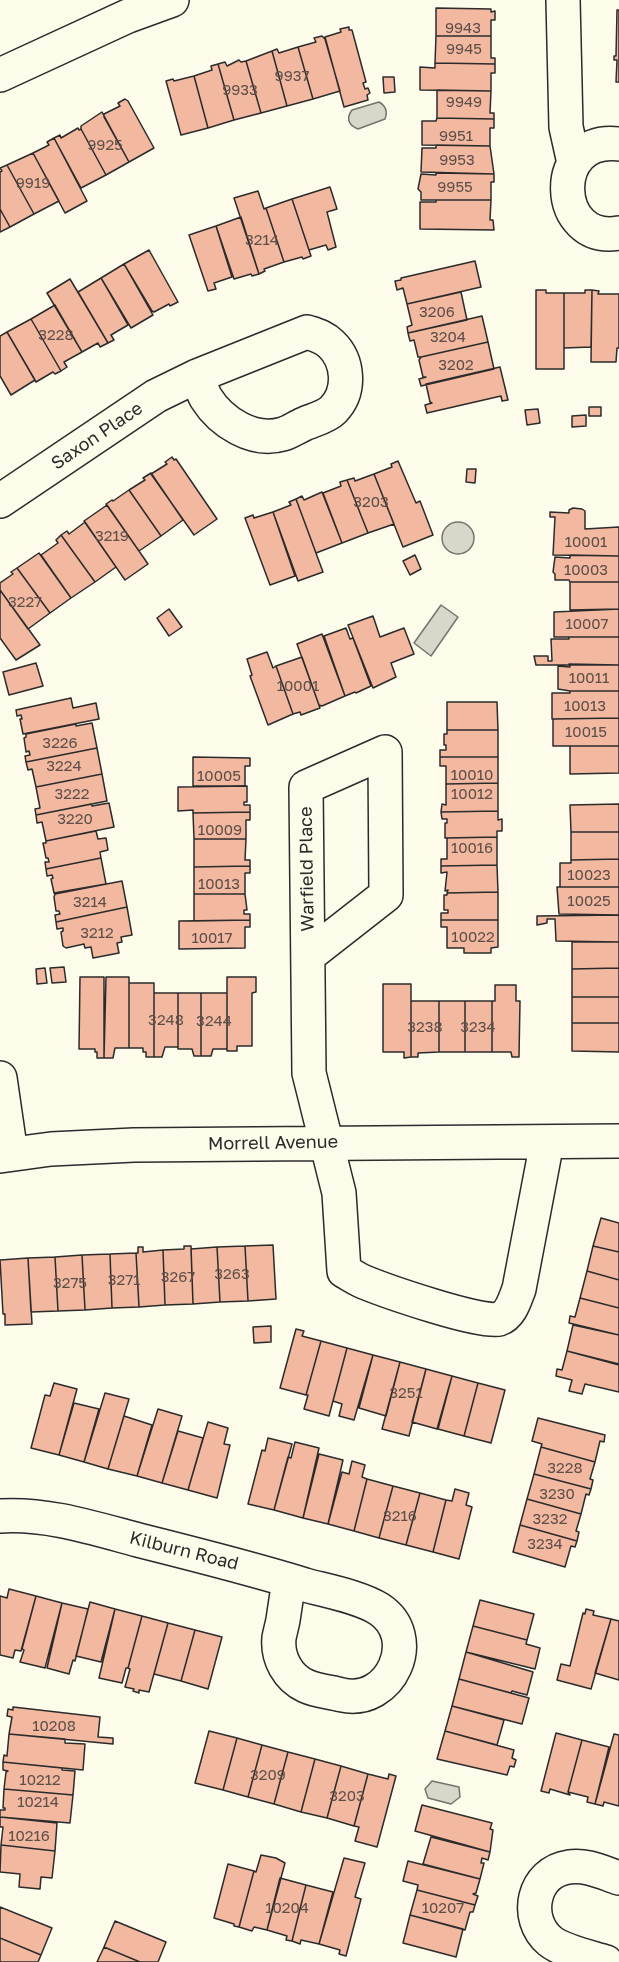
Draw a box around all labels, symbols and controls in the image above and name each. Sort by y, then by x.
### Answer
house number: 9943 [445,19,481,37]
house number: 9945 [446,40,482,58]
house number: 9937 [275,67,309,85]
house number: 9933 [222,81,258,99]
house number: 9949 [446,93,482,111]
house number: 9951 [439,127,473,145]
house number: 9925 [87,136,123,154]
house number: 9953 [439,151,475,169]
house number: 9919 [16,174,50,192]
house number: 9955 [437,178,473,196]
house number: 3214 [245,231,279,249]
house number: 3206 [419,303,455,321]
house number: 3228 [38,326,74,344]
house number: 3204 [430,328,466,346]
house number: 3202 [438,356,474,374]
street label: Saxon Place [47,398,147,474]
house number: 3203 [353,493,389,511]
house number: 3219 [95,527,129,545]
house number: 10001 [565,533,607,551]
house number: 10003 [564,561,608,579]
house number: 3227 [8,593,42,611]
house number: 10007 [565,615,609,633]
house number: 10011 [569,669,609,687]
house number: 10001 [277,677,319,695]
house number: 10013 [564,697,606,715]
house number: 10015 [565,723,607,741]
house number: 3226 [42,734,78,752]
house number: 3224 [46,757,82,775]
house number: 10010 [451,766,493,784]
house number: 10005 [197,767,241,785]
house number: 3222 [55,785,89,803]
house number: 10012 [451,785,493,803]
street label: Warfield Place [295,806,319,932]
house number: 3220 [57,810,93,828]
house number: 10009 [198,821,242,839]
house number: 10016 [451,839,493,857]
house number: 10023 [567,866,611,884]
house number: 10013 [198,875,240,893]
house number: 10025 [567,892,611,910]
house number: 3214 [73,893,107,911]
house number: 3212 [80,924,114,942]
house number: 10022 [451,928,495,946]
house number: 10017 [191,929,233,947]
house number: 3248 [148,1011,184,1029]
house number: 3244 [196,1012,232,1030]
house number: 3238 [407,1018,443,1036]
house number: 3234 [460,1018,496,1036]
street label: Morrell Avenue [208,1131,338,1155]
house number: 3263 [214,1265,250,1283]
house number: 3267 [161,1268,195,1286]
house number: 3271 [108,1271,140,1289]
house number: 3275 [53,1274,87,1292]
house number: 3251 [389,1384,423,1402]
house number: 3228 [547,1459,583,1477]
house number: 3230 [539,1485,575,1503]
house number: 3216 [383,1507,417,1525]
house number: 3232 [533,1510,567,1528]
street label: Kilburn Road [127,1527,241,1575]
house number: 3234 [527,1535,563,1553]
house number: 10208 [32,1717,76,1735]
house number: 3209 [250,1766,286,1784]
house number: 10212 [19,1771,61,1789]
house number: 3203 [329,1787,365,1805]
house number: 10214 [17,1793,59,1811]
house number: 10216 [8,1827,50,1845]
house number: 10204 [265,1899,309,1917]
house number: 10207 [422,1899,464,1917]

